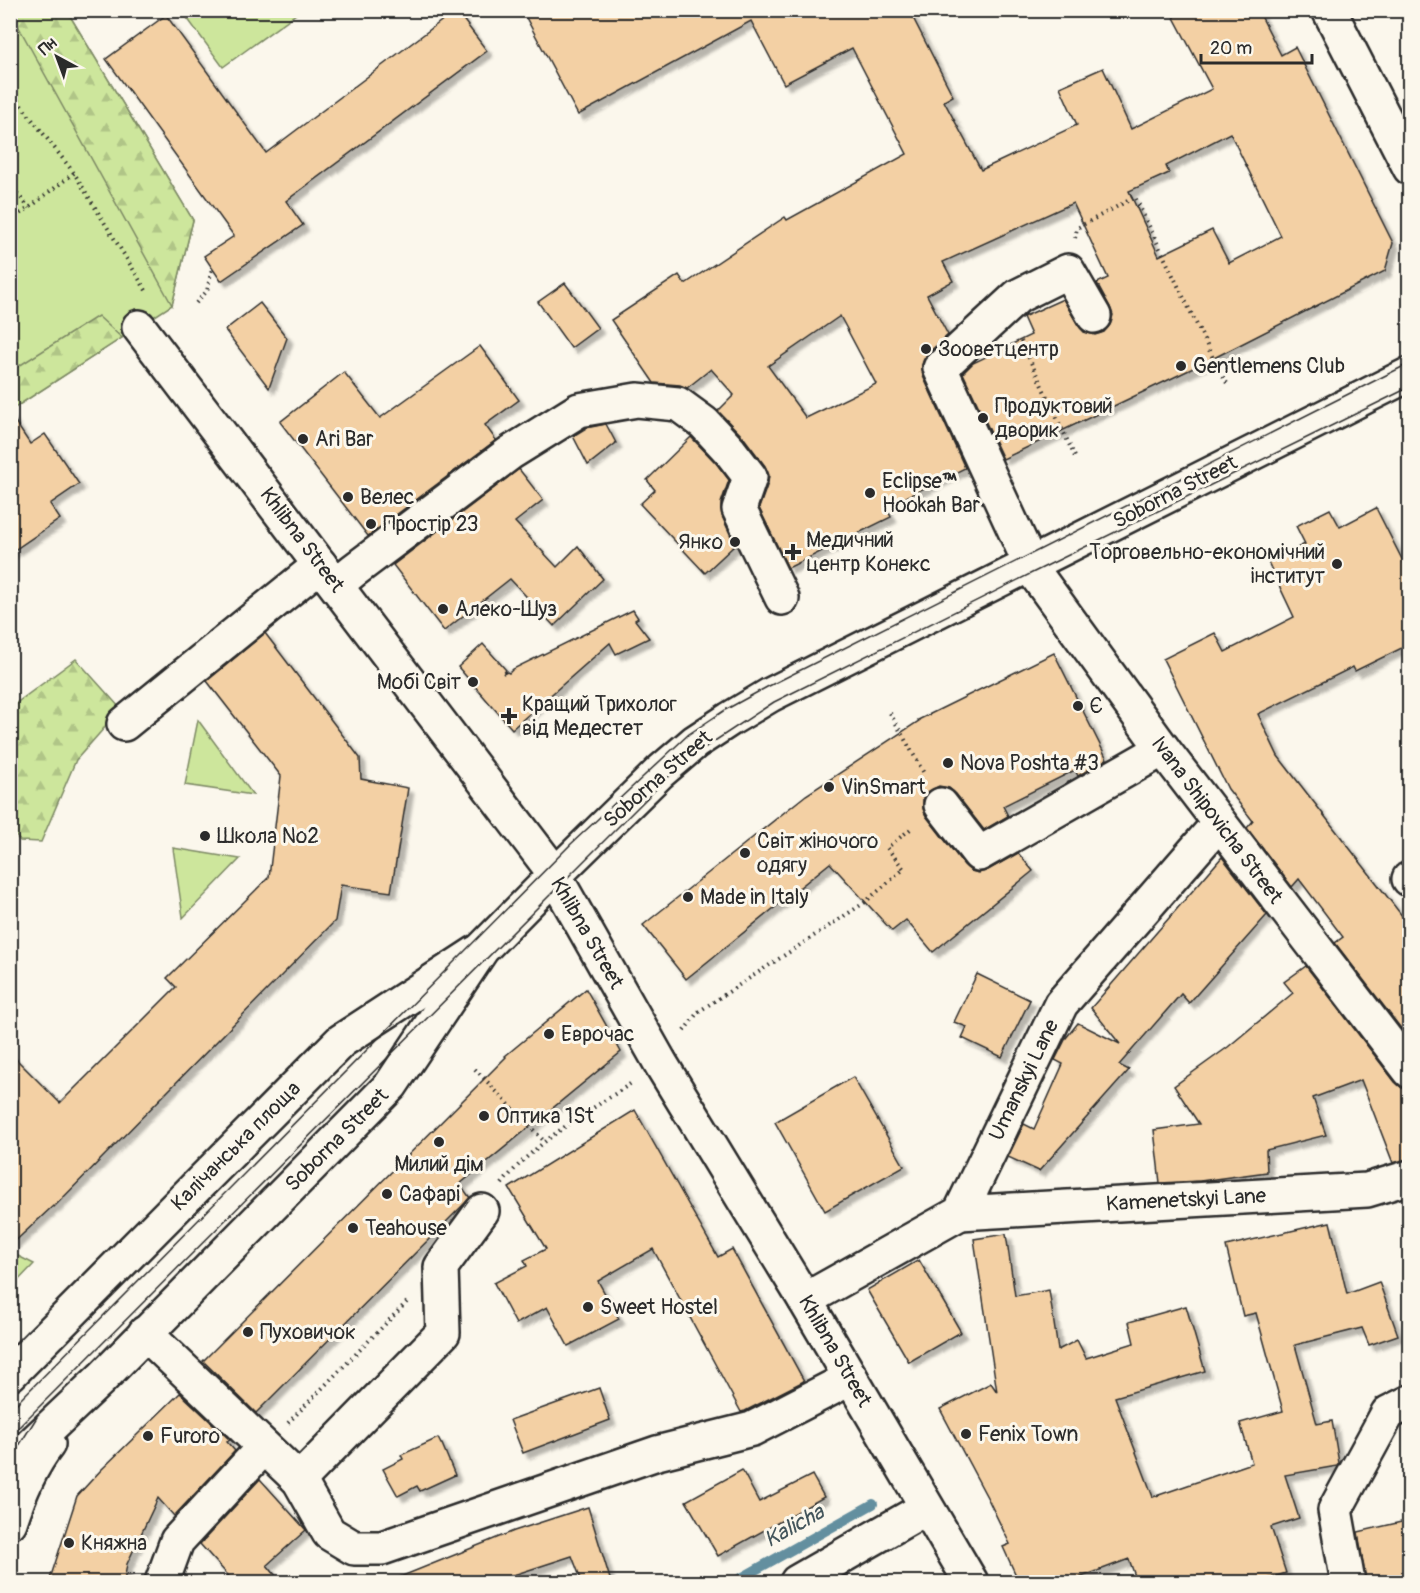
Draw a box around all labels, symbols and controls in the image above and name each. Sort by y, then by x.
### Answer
north arrow [27,27,87,87]
scale bar [1201,27,1312,65]
text: Пн [35,33,61,60]
text: 20 m [1210,37,1252,60]
place label: Зооветцентр [938,336,1059,363]
marker: Зооветцентр [919,342,933,356]
place label: Gentlemens Club [1193,353,1345,380]
marker: Gentlemens Club [1174,359,1188,373]
place label: Продуктовий дворик [995,393,1113,444]
marker: Продуктовий дворик [976,411,990,425]
place label: Ari Bar [315,426,374,453]
marker: Ari Bar [296,432,310,446]
street label: Soborna Street [1108,449,1242,535]
place label: Eclipse™ Hookah Bar [882,468,980,519]
street label: Khlibna Street [254,482,351,598]
place label: Велес [360,484,414,511]
marker: Eclipse™ Hookah Bar [863,486,877,500]
marker: Велес [341,490,355,504]
place label: Простір 23 [383,511,479,538]
marker: Простір 23 [364,517,378,531]
place label: Медичний центр Конекс [806,527,931,578]
place label: Янко [678,529,723,556]
marker: Янко [728,535,742,549]
place label: Торговельно-економічний інститут [1089,539,1325,590]
marker: Медичний центр Конекс [784,543,802,561]
marker: Торговельно-економічний інститут [1330,557,1344,571]
place label: Алеко-Шуз [455,596,557,623]
marker: Алеко-Шуз [436,602,450,616]
place label: Мобі Світ [377,669,461,696]
marker: Мобі Світ [466,675,480,689]
place label: Кращий Трихолог від Медестет [522,691,677,742]
place label: Є [1090,693,1103,720]
marker: Є [1071,699,1085,713]
marker: Кращий Трихолог від Медестет [500,707,518,725]
street label: Soborna Street [598,724,718,834]
street label: Ivana Shipovicha Street [1145,731,1289,910]
place label: Nova Poshta #3 [960,750,1099,777]
marker: Nova Poshta #3 [941,756,955,770]
place label: VinSmart [841,774,926,801]
marker: VinSmart [822,780,836,794]
place label: Школа №2 [217,823,319,850]
place label: Світ жіночого одягу [757,828,878,879]
marker: Школа №2 [198,829,212,843]
marker: Світ жіночого одягу [738,846,752,860]
street label: Khlibna Street [544,872,630,994]
place label: Made in Italy [700,884,808,911]
marker: Made in Italy [681,890,695,904]
street label: Umanskyi Lane [983,1014,1065,1145]
place label: Еврочас [561,1021,634,1048]
marker: Еврочас [542,1027,556,1041]
street label: Калічанська площа [165,1075,307,1217]
street label: Soborna Street [279,1082,395,1198]
place label: Оптика 1St [496,1103,595,1130]
marker: Оптика 1St [477,1109,491,1123]
marker: Милий дім [432,1135,446,1149]
place label: Милий дім [394,1151,484,1178]
place label: Сафарі [399,1181,460,1208]
street label: Kamenetskyi Lane [1105,1182,1267,1218]
marker: Сафарі [380,1187,394,1201]
place label: Teahouse [365,1215,448,1242]
marker: Teahouse [346,1221,360,1235]
street label: Khlibna Street [792,1290,878,1412]
place label: Sweet Hostel [600,1294,718,1321]
marker: Sweet Hostel [581,1300,595,1314]
place label: Пуховичок [260,1319,356,1346]
marker: Пуховичок [241,1325,255,1339]
place label: Fenix Town [978,1421,1078,1448]
place label: Furoro [160,1423,220,1450]
marker: Fenix Town [959,1427,973,1441]
marker: Furoro [141,1429,155,1443]
water label: Kalicha [759,1497,830,1554]
place label: Княжна [81,1530,147,1557]
marker: Княжна [62,1536,76,1550]

